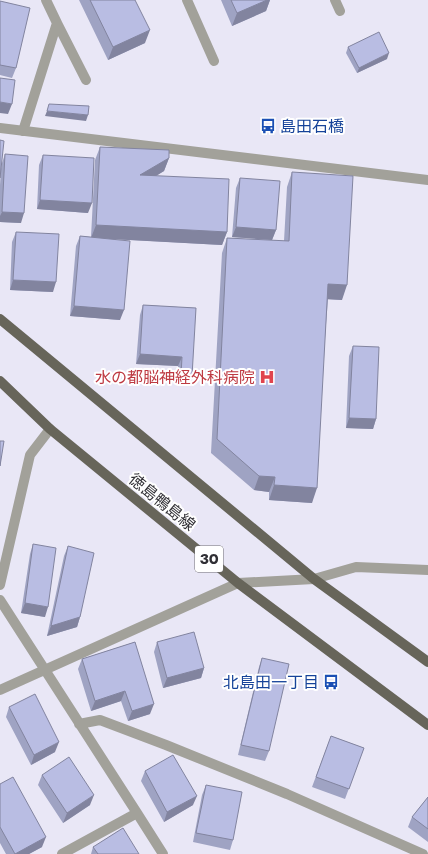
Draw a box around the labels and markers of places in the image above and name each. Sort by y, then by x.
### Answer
place label: 島田石橋 [280,115,344,138]
bus stop icon: 島田石橋 [259,117,277,135]
place label: 水の都脳神経外科病院 [95,366,255,389]
hospital icon: 水の都脳神経外科病院 [258,368,276,386]
place label: 北島田一丁目 [223,671,319,694]
bus stop icon: 北島田一丁目 [322,673,340,691]

